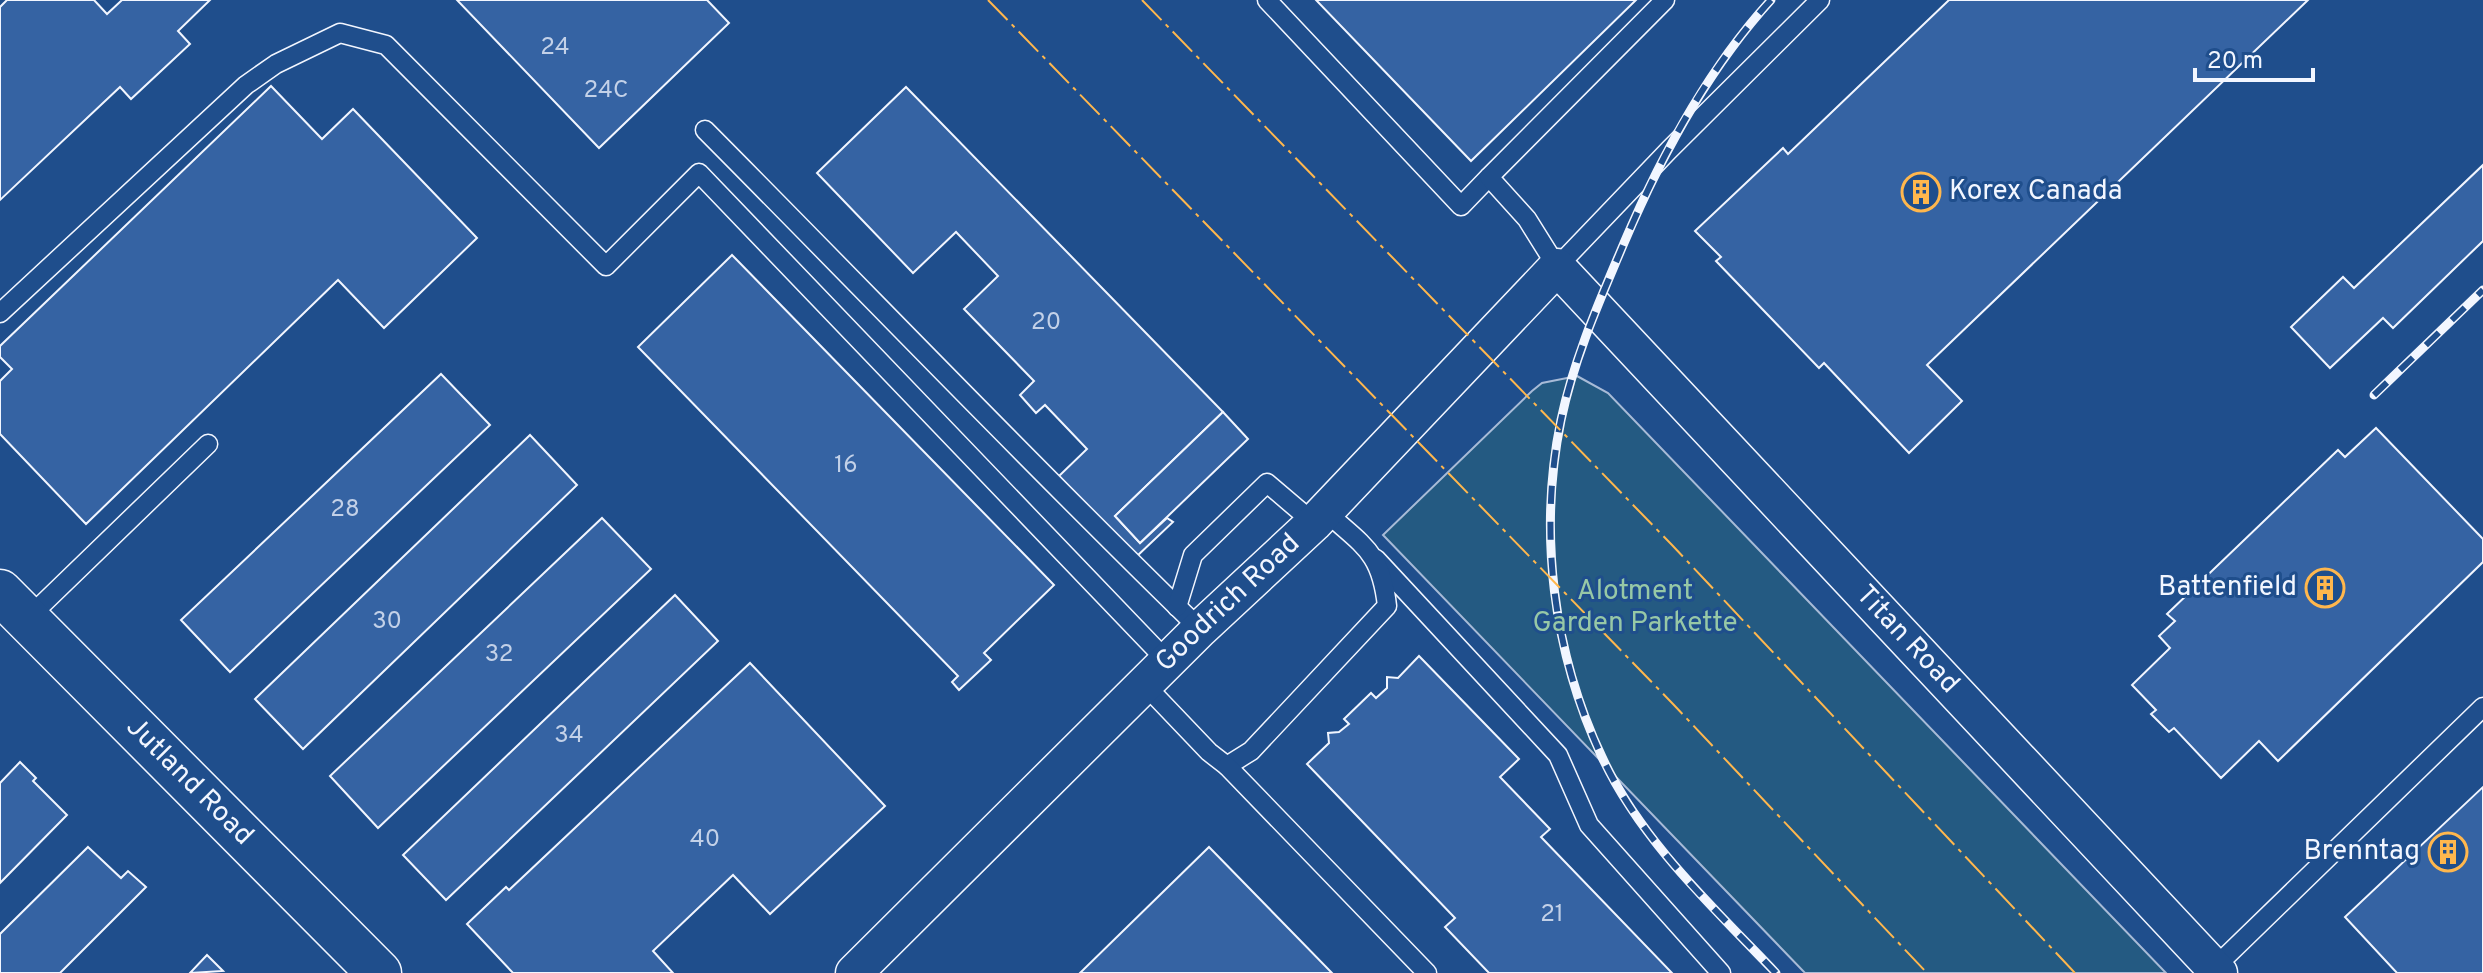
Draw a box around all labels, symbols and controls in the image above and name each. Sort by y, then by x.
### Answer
scale bar [2195,32,2313,82]
house number: 24 [540,33,570,63]
text: 20 m [2207,47,2263,77]
house number: 24C [584,76,628,106]
building icon: Korex Canada [1900,171,1942,213]
place label: Korex Canada [1949,174,2122,210]
house number: 20 [1031,308,1061,338]
house number: 16 [834,451,858,481]
house number: 28 [330,495,360,525]
street label: Goodrich Road [1148,526,1308,681]
building icon: Battenfield [2304,567,2346,609]
place label: Battenfield [2158,570,2297,606]
park label: Alotment Garden Parkette [1532,574,1738,642]
street label: Titan Road [1847,578,1967,702]
house number: 30 [372,607,402,637]
house number: 32 [485,640,513,670]
street label: Jutland Road [117,710,261,854]
house number: 34 [554,721,584,751]
house number: 40 [690,825,720,855]
building icon: Brenntag [2427,831,2469,873]
place label: Brenntag [2303,834,2420,870]
house number: 21 [1540,900,1564,930]

